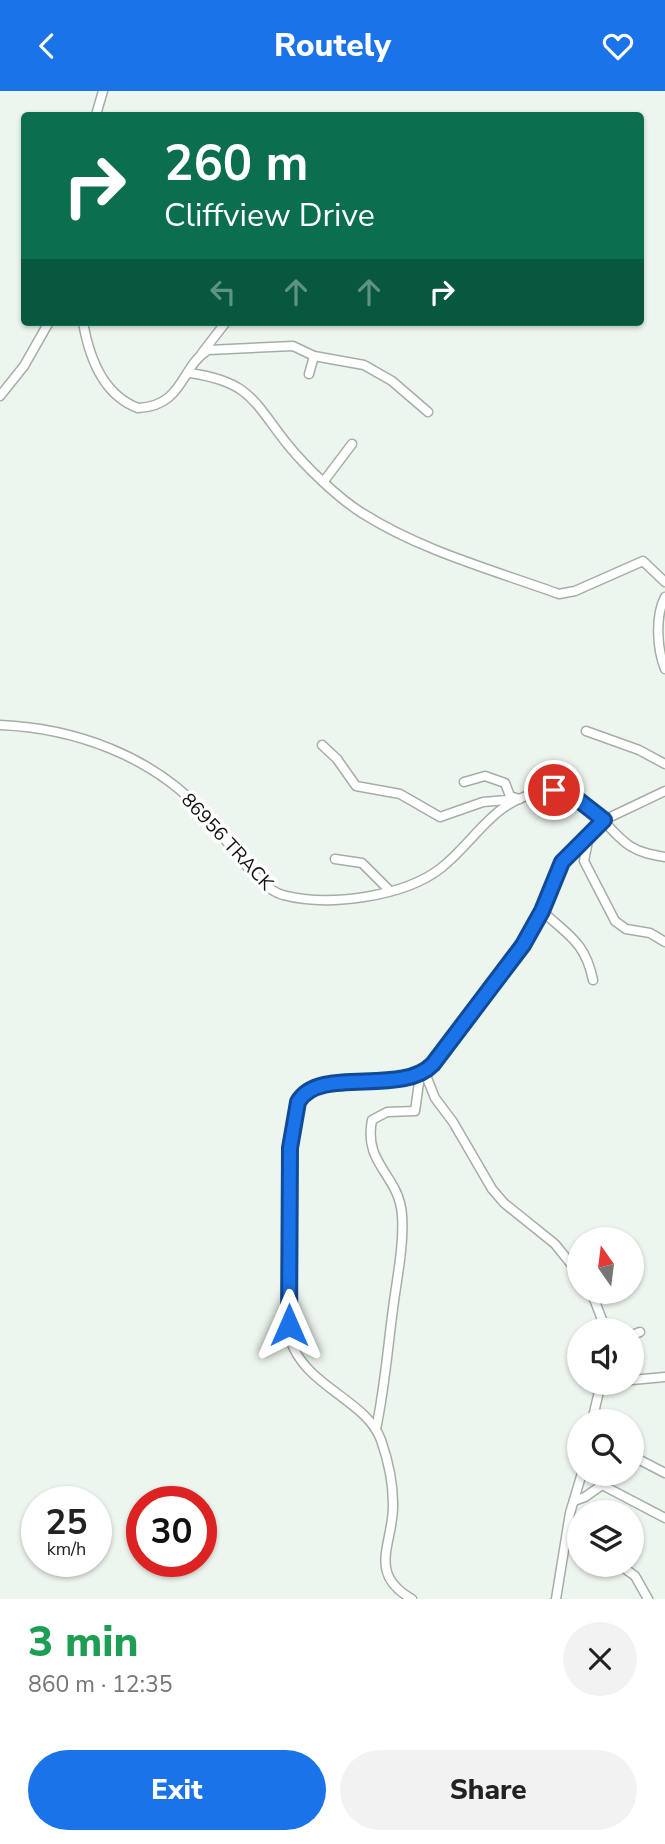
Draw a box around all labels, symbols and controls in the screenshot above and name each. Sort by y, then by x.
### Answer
text: Routely [274,24,391,67]
icon: back [28,27,66,65]
icon: heart [599,27,637,65]
text: 260 m [164,130,308,197]
icon: right [49,140,140,231]
text: Cliffview Drive [164,194,375,237]
icon: left [204,273,242,311]
icon: ahead [277,273,315,311]
icon: ahead [350,273,388,311]
icon: right [423,273,461,311]
pin [524,760,584,820]
icon: arrive [535,771,573,809]
street label: 86956 TRACK [175,787,280,897]
north arrow [567,1227,644,1304]
map controls [567,1227,644,1577]
position arrow [252,1288,326,1362]
button: sound [567,1318,644,1395]
button: search [567,1409,644,1486]
speed limit sign: 30 [126,1486,217,1577]
text: 25 [45,1499,88,1546]
button: layers [567,1500,644,1577]
text: km/h [47,1537,86,1561]
text: 3 min [28,1614,138,1671]
button: close [563,1622,637,1696]
text: 860 m · 12:35 [28,1669,173,1700]
button: Exit [28,1750,326,1830]
button: Share [340,1750,637,1830]

